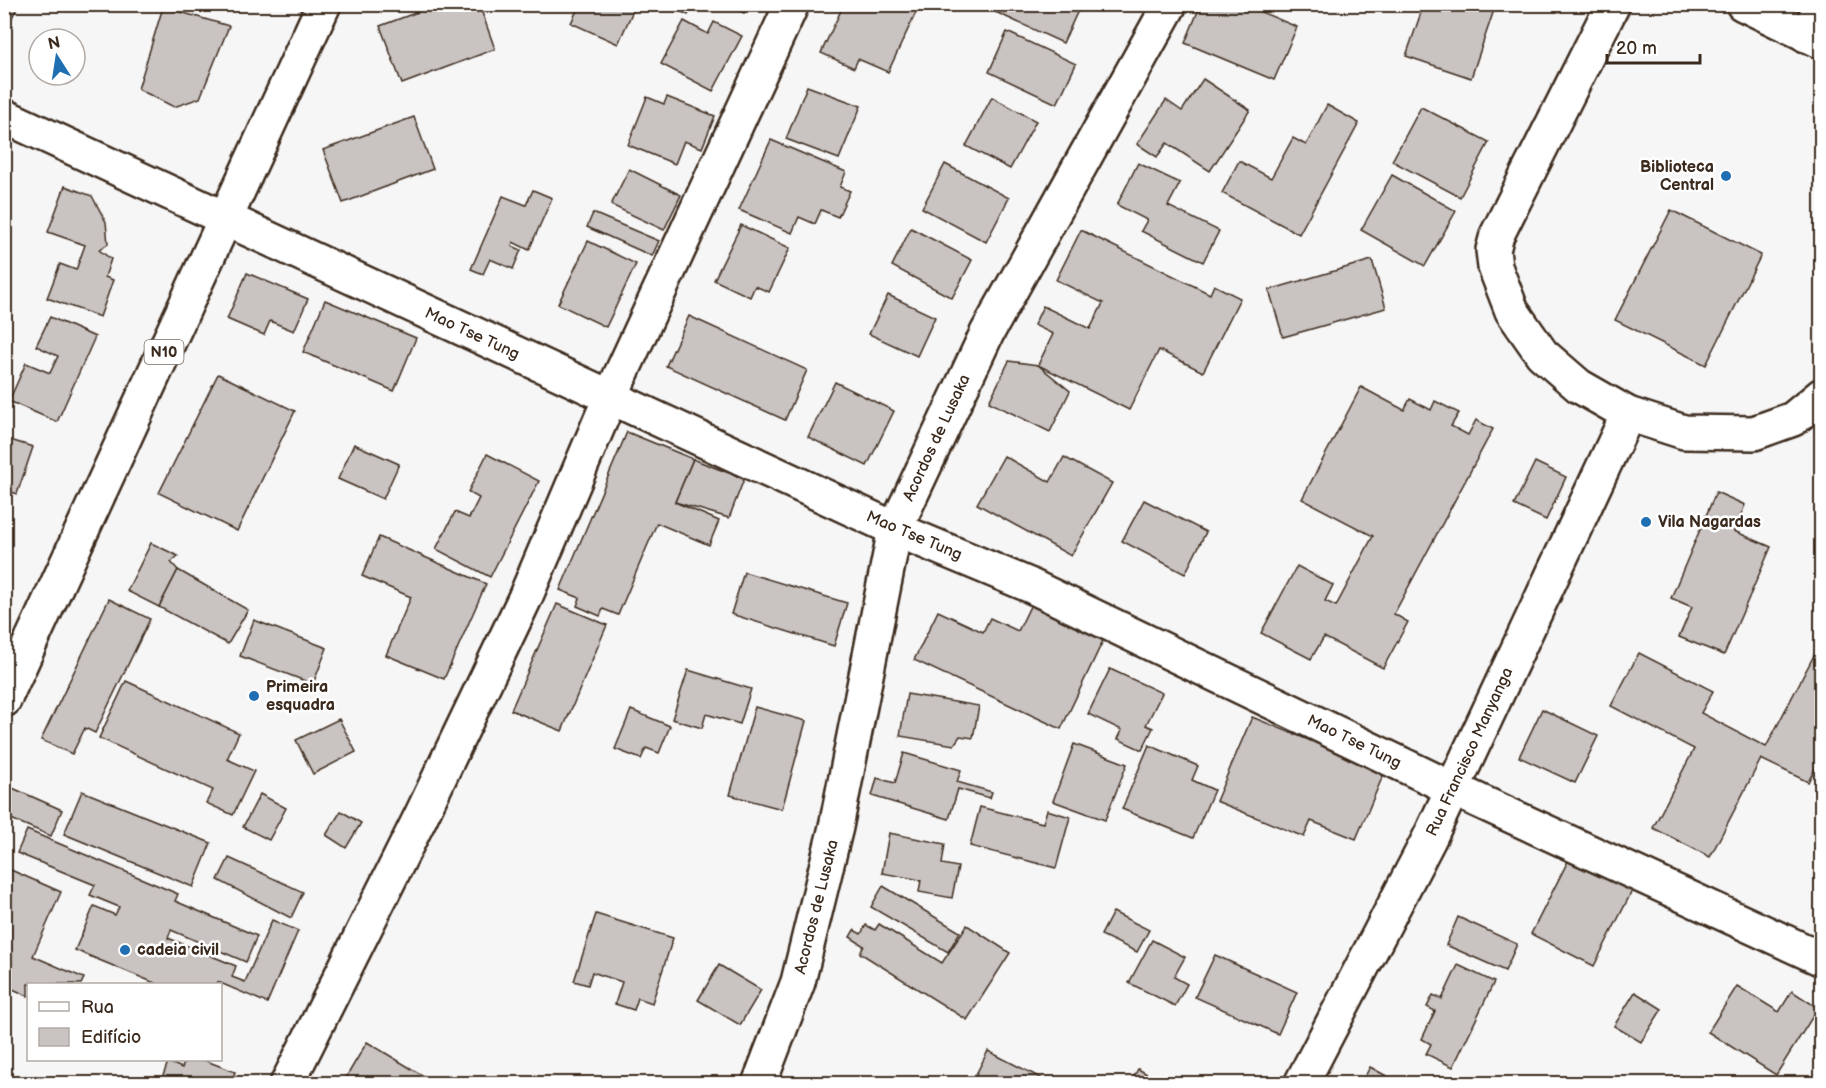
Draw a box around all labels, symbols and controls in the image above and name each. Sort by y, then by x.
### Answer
north arrow [27,27,87,87]
scale bar [1607,27,1700,65]
text: N [46,33,62,54]
text: 20 m [1616,38,1657,59]
place label: Biblioteca Central [1640,158,1714,195]
marker: Biblioteca Central [1719,169,1733,183]
street label: Mao Tse Tung [422,304,522,364]
road number: N10 [144,340,184,364]
street label: Acordos de Lusaka [899,372,975,504]
street label: Mao Tse Tung [863,507,965,565]
place label: Vila Nagardas [1658,513,1761,532]
marker: Vila Nagardas [1639,515,1653,529]
street label: Rua Francisco Manyanga [1423,665,1517,839]
place label: Primeira esquadra [266,678,335,715]
marker: Primeira esquadra [247,689,261,703]
street label: Mao Tse Tung [1304,711,1404,773]
street label: Acordos de Lusaka [791,838,843,976]
place label: cadeia civil [137,941,219,960]
marker: cadeia civil [118,943,132,957]
legend [27,983,222,1061]
text: Rua [81,997,114,1018]
text: Edifício [81,1027,141,1048]

